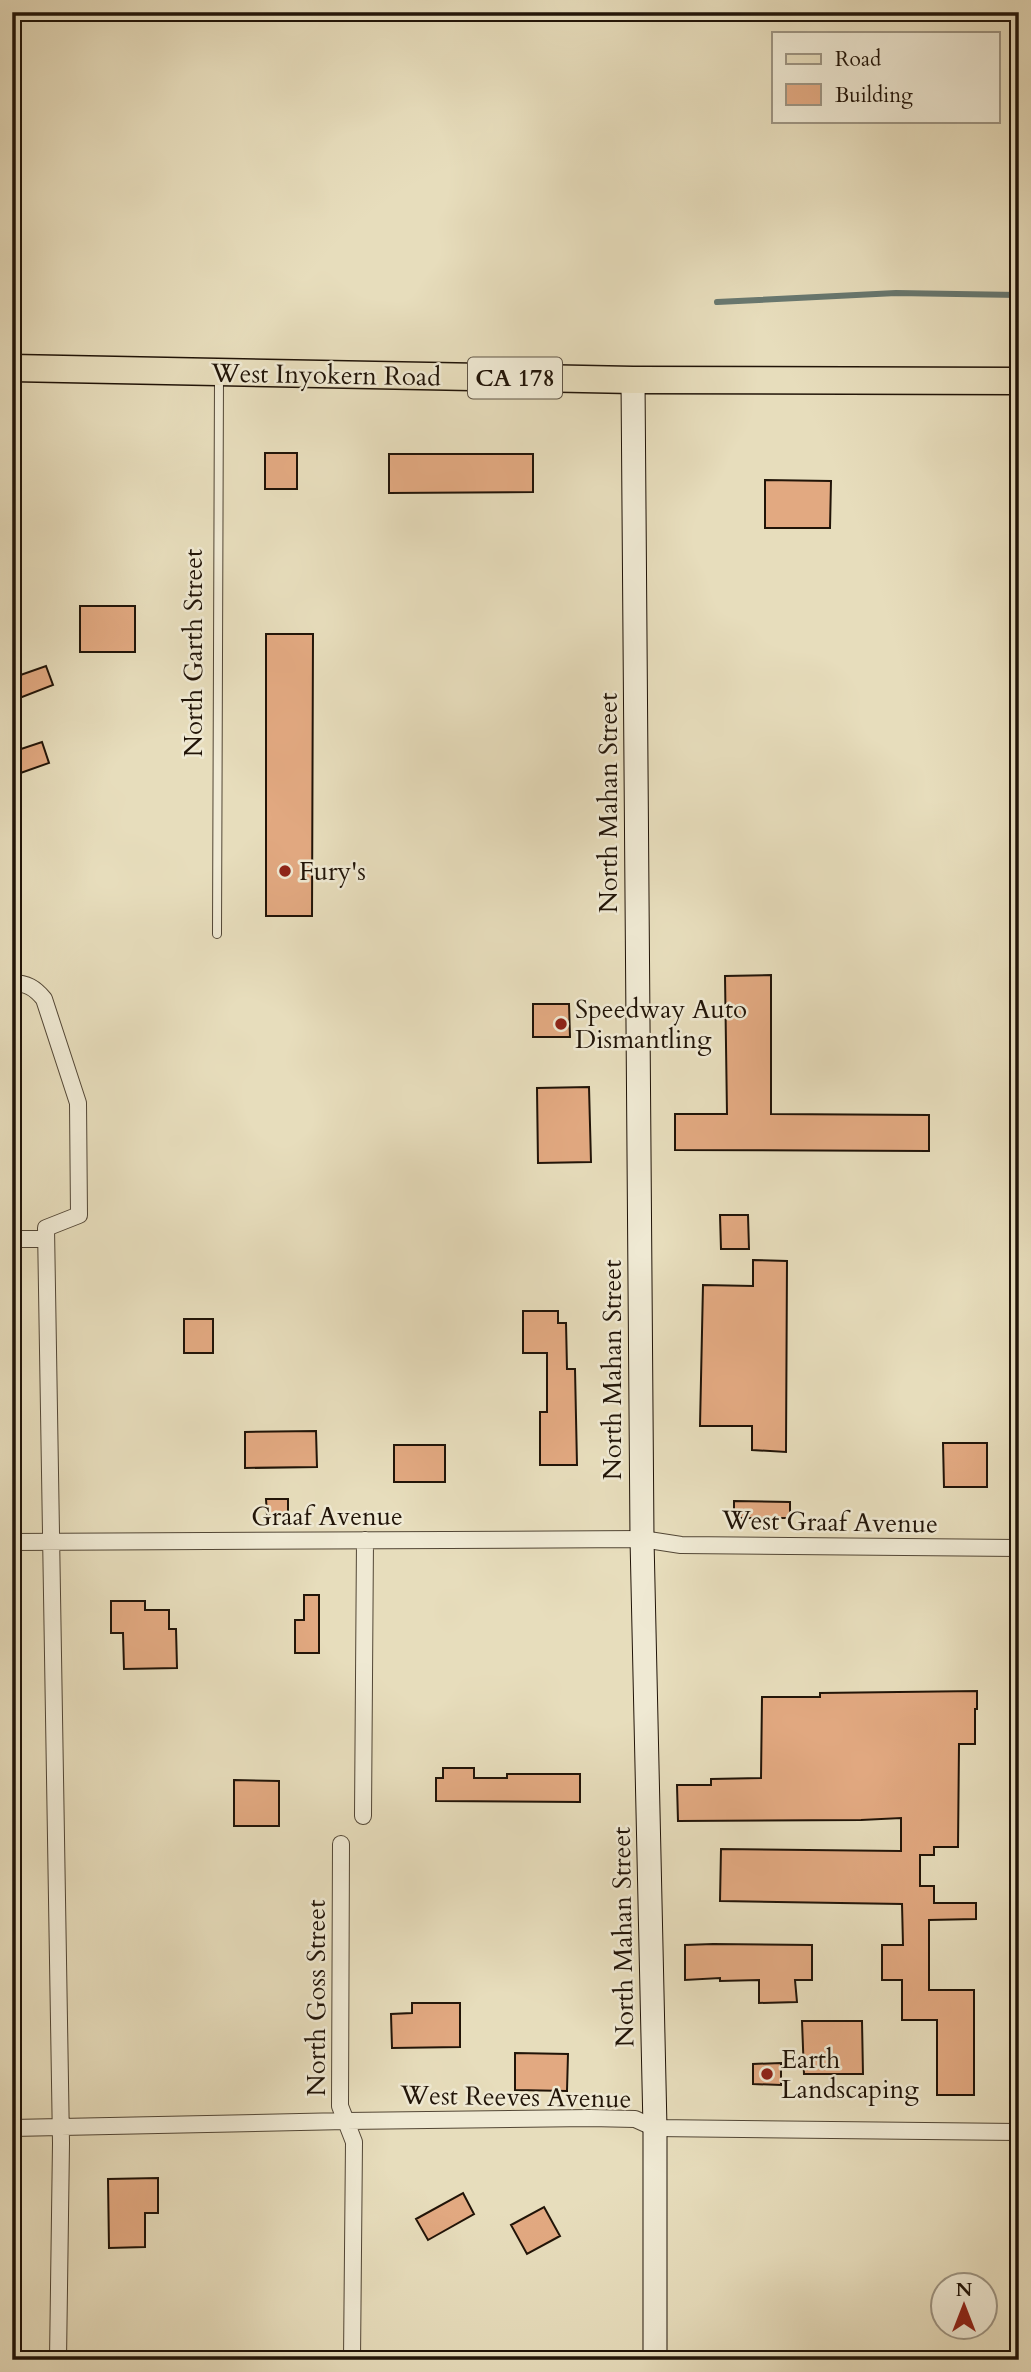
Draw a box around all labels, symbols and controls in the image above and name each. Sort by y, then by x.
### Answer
legend [772,32,1000,122]
text: Road [835,45,881,74]
text: Building [835,81,913,110]
street label: West Inyokern Road [210,355,441,395]
road number: CA 178 [468,358,562,398]
street label: North Garth Street [176,549,211,757]
street label: North Mahan Street [591,693,626,913]
place label: Fury's [299,854,366,889]
marker: Fury's [277,863,293,879]
place label: Speedway Auto Dismantling [575,992,747,1057]
marker: Speedway Auto Dismantling [553,1016,569,1032]
street label: North Mahan Street [595,1260,630,1480]
street label: Graaf Avenue [251,1499,403,1534]
street label: West Graaf Avenue [721,1503,938,1541]
street label: North Mahan Street [604,1826,642,2048]
street label: North Goss Street [299,1900,334,2096]
place label: Earth Landscaping [781,2042,919,2107]
marker: Earth Landscaping [759,2066,775,2082]
street label: West Reeves Avenue [399,2077,632,2117]
north arrow [930,2270,1000,2340]
text: N [956,2277,973,2303]

